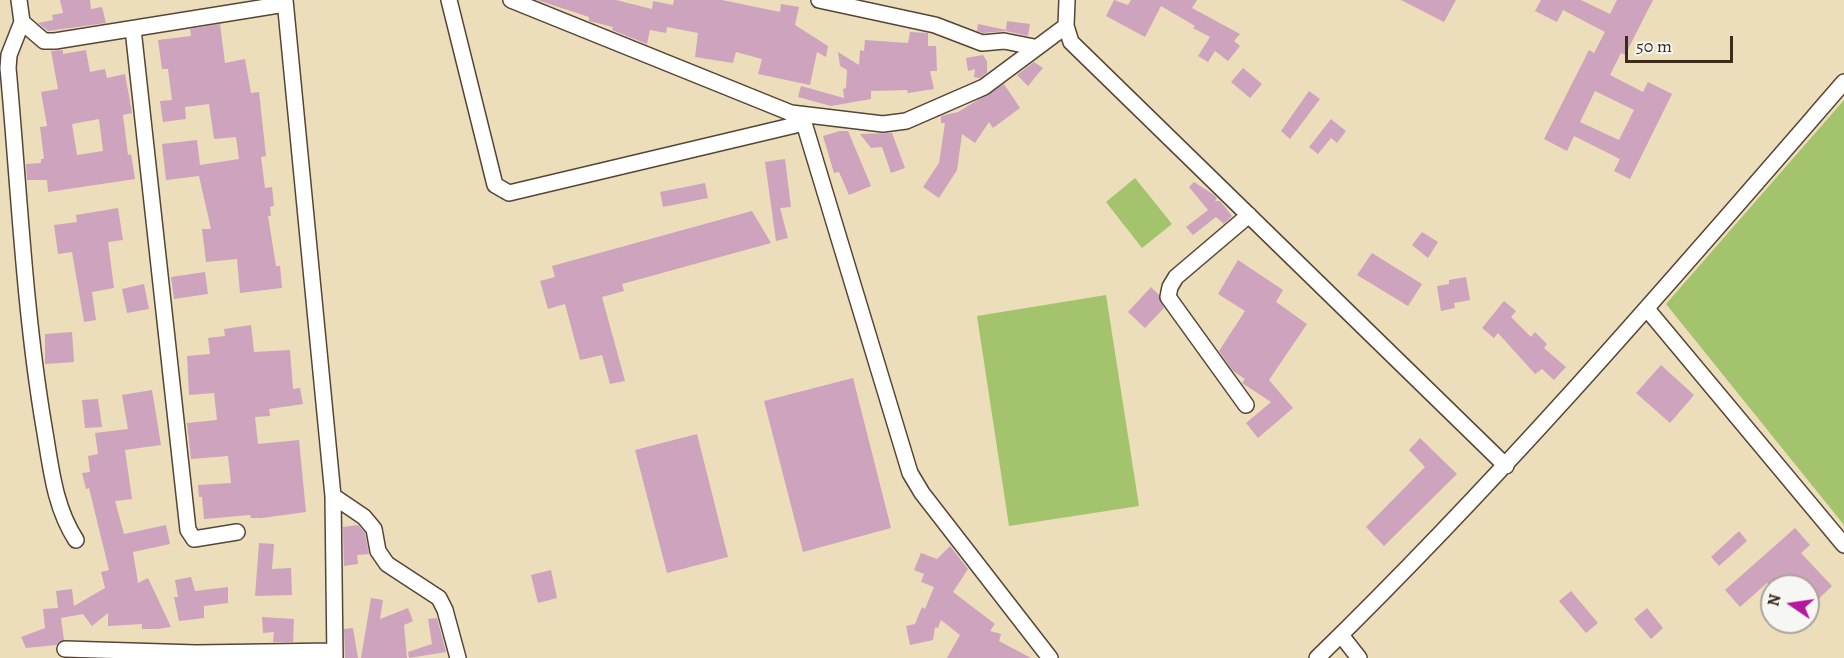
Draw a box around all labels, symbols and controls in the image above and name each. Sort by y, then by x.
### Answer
scale bar [1628,24,1736,62]
text: 50 m [1636,34,1672,58]
north arrow [1760,574,1820,634]
text: N [1762,592,1786,609]

